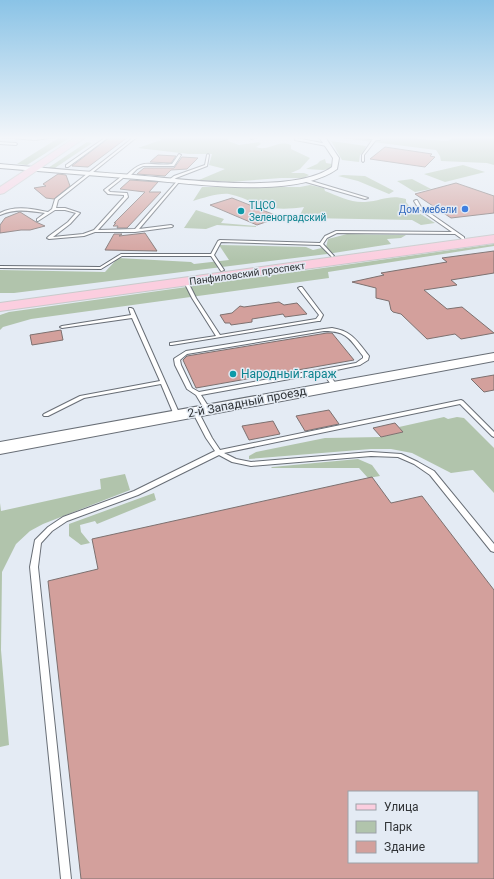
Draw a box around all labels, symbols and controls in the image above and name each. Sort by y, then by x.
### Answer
place label: ТЦСО Зеленоградский [249,200,326,223]
place label: Дом мебели [399,204,457,215]
marker: Дом мебели [460,204,470,214]
marker: ТЦСО Зеленоградский [236,206,246,216]
street label: Панфиловский проспект [188,260,306,287]
place label: Народный гараж [241,367,337,381]
marker: Народный гараж [228,369,238,379]
street label: 2-й Западный проезд [186,384,308,420]
legend [348,791,478,863]
text: Улица [384,800,419,814]
text: Парк [384,820,413,834]
text: Здание [384,840,425,854]

